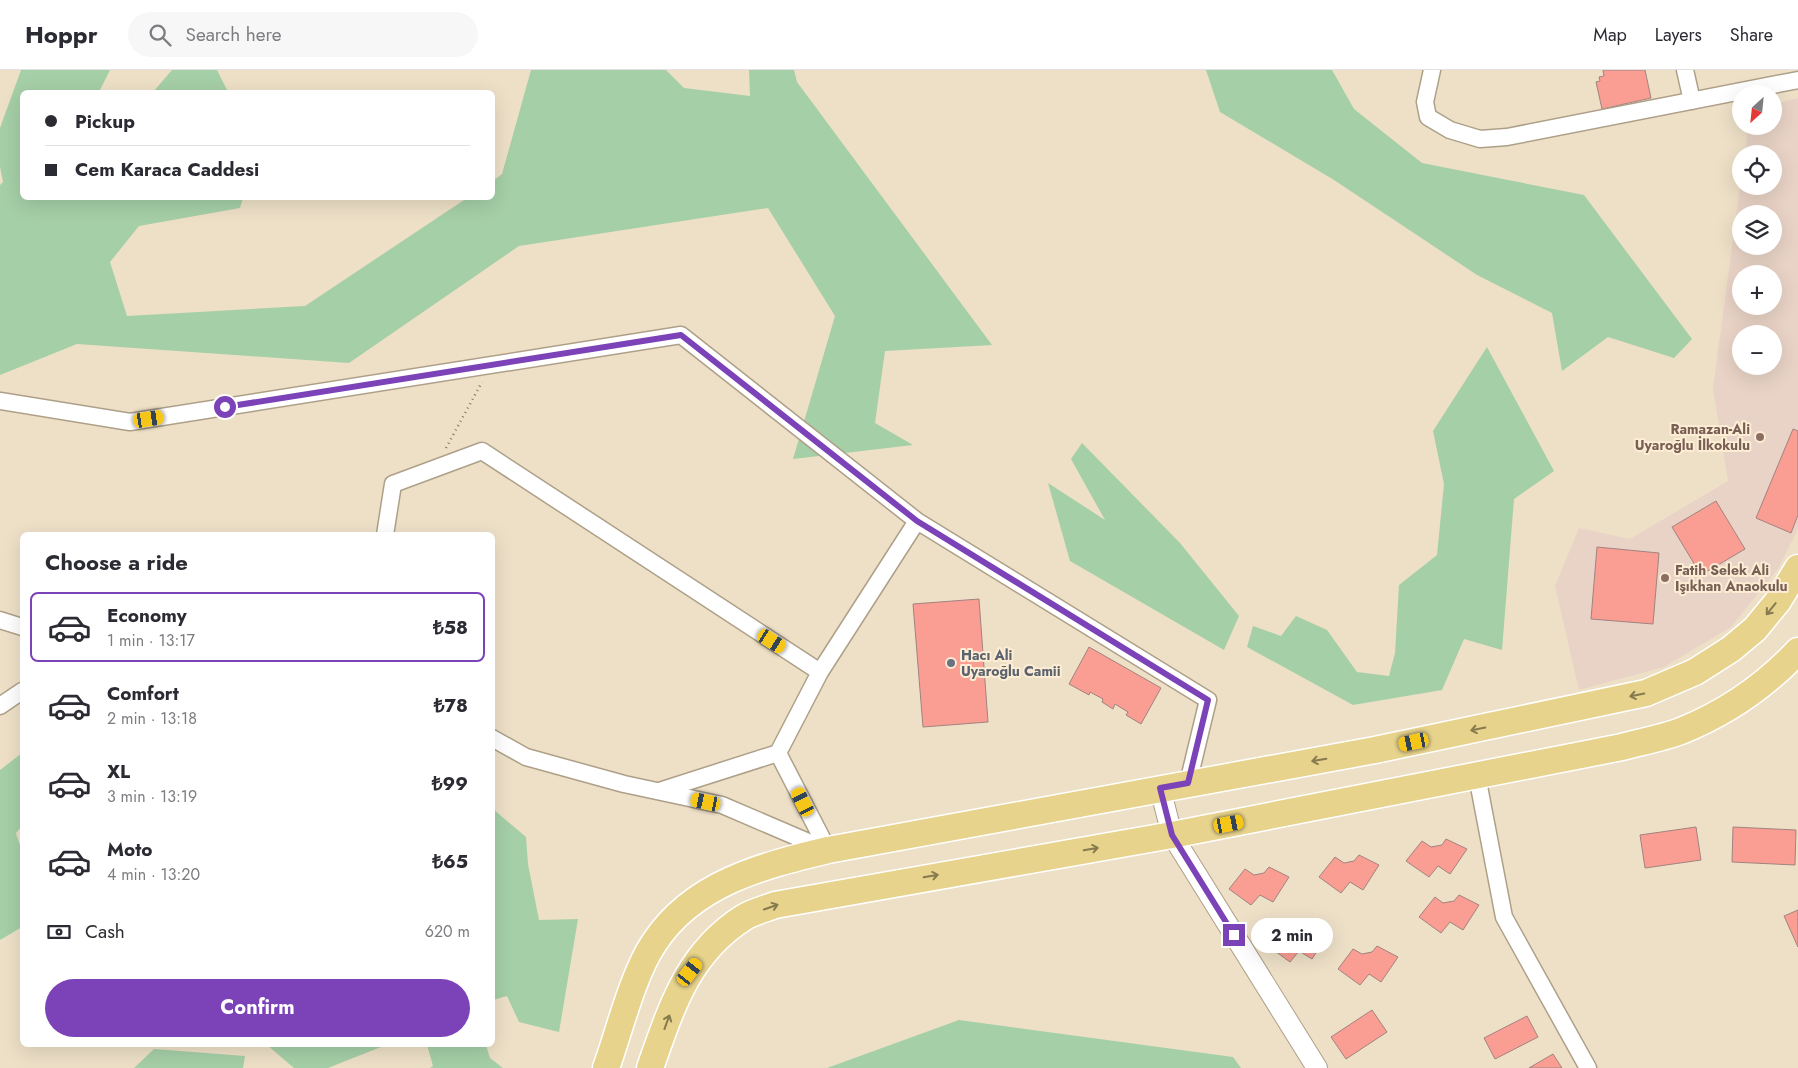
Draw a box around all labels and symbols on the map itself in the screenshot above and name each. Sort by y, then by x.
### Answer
north arrow [1732,85,1782,135]
route start [214,396,236,418]
car [133,409,164,429]
place label: Ramazan-Ali Uyaroğlu İlkokulu [1635,419,1750,455]
marker: Ramazan-Ali Uyaroğlu İlkokulu [1754,431,1766,443]
place label: Fatih Selek Ali Işıkhan Anaokulu [1675,560,1788,596]
marker: Fatih Selek Ali Işıkhan Anaokulu [1659,572,1671,584]
one-way arrow [1766,602,1777,615]
car [755,627,788,655]
place label: Hacı Ali Uyaroğlu Camii [961,645,1061,681]
marker: Hacı Ali Uyaroğlu Camii [945,657,957,669]
one-way arrow [1630,691,1646,700]
one-way arrow [1471,724,1487,734]
car [1397,732,1430,752]
one-way arrow [1311,756,1327,766]
car [789,785,816,819]
car [689,792,722,812]
car [1212,814,1245,834]
one-way arrow [1083,844,1099,854]
one-way arrow [923,871,939,881]
one-way arrow [763,902,779,911]
callout: 2 min [1252,918,1334,952]
route end [1223,924,1245,946]
car [674,956,705,988]
one-way arrow [663,1015,672,1030]

